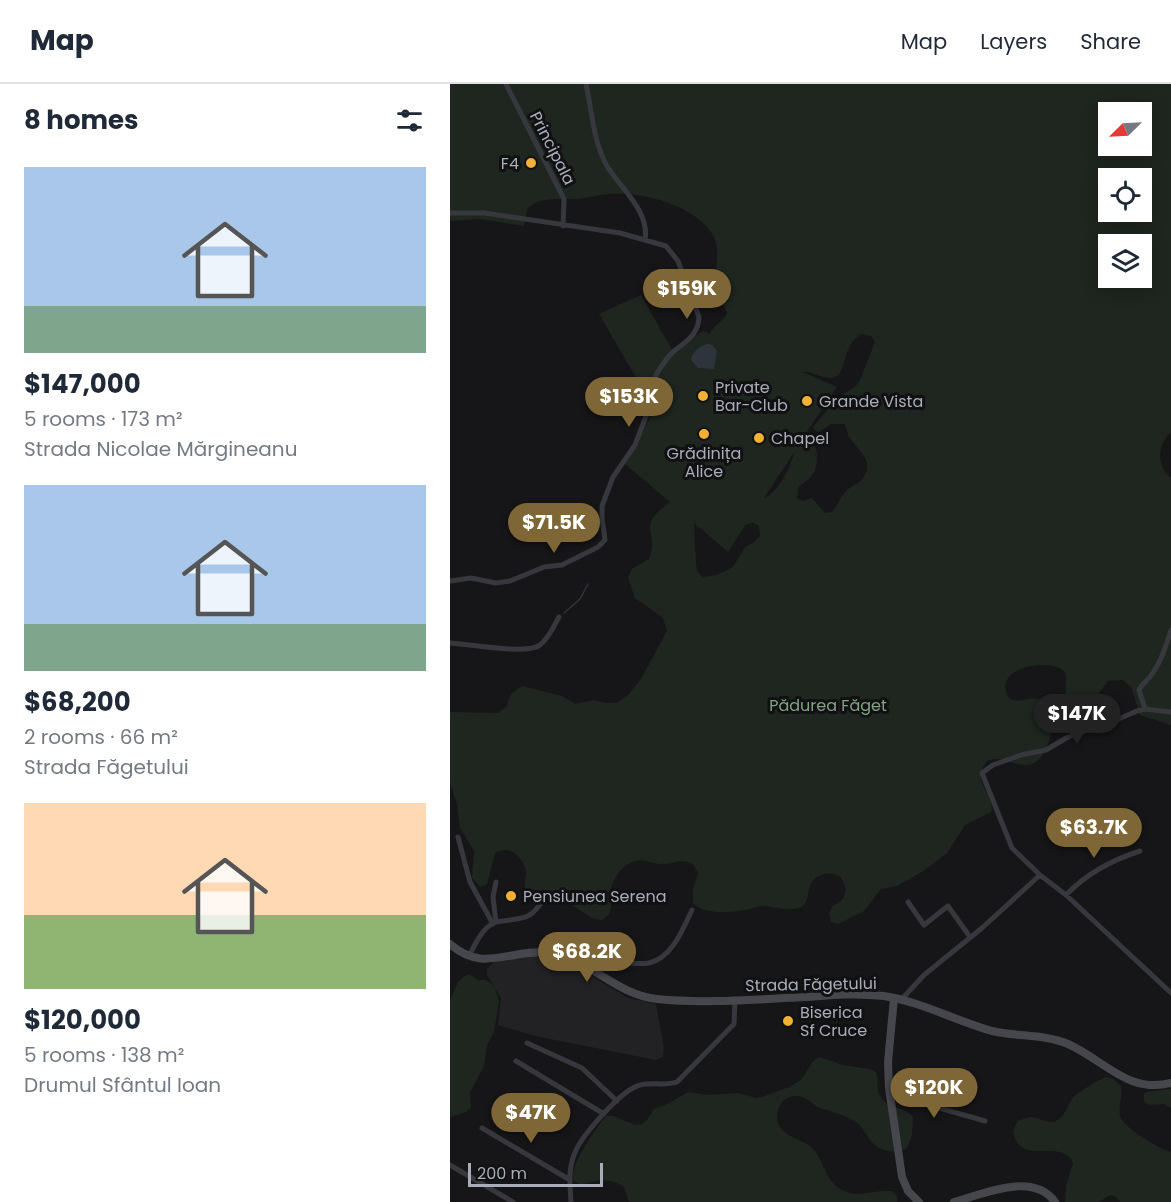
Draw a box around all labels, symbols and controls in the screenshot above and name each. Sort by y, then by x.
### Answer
text: Map [30,21,94,60]
text: Map [901,27,947,56]
text: Layers [980,27,1047,56]
text: Share [1080,27,1141,56]
text: 8 homes [24,102,139,138]
north arrow [1098,102,1152,156]
map controls [1098,102,1152,288]
icon: filters [393,104,426,137]
street label: Principala [524,108,581,189]
place label: F4 [501,152,519,175]
marker: F4 [524,156,538,170]
button: locate [1098,168,1152,222]
icon: home [171,206,279,314]
button: layers [1098,234,1152,288]
pin: $159K [645,269,729,320]
text: $159K [657,274,717,302]
text: $147,000 [24,366,141,402]
place label: Private Bar-Club [715,376,788,417]
pin: $153K [587,377,671,428]
text: $153K [599,382,659,410]
marker: Private Bar-Club [696,389,710,403]
place label: Grande Vista [819,390,923,413]
marker: Grande Vista [800,394,814,408]
text: 5 rooms · 173 m² [24,405,183,433]
marker: Grădinița Alice [697,427,711,441]
place label: Chapel [771,427,829,450]
marker: Chapel [752,431,766,445]
text: Strada Nicolae Mărgineanu [24,435,297,463]
place label: Grădinița Alice [667,442,741,483]
pin: $71.5K [505,503,603,554]
text: $71.5K [522,508,586,536]
icon: home [171,524,279,632]
text: $68,200 [24,684,131,720]
park label: Pădurea Făget [769,694,887,717]
pin: $147K [1035,694,1119,745]
text: $147K [1048,699,1106,727]
text: 2 rooms · 66 m² [24,723,178,751]
text: Strada Făgetului [24,753,189,781]
pin: $63.7K [1045,808,1143,859]
text: $63.7K [1060,813,1128,841]
icon: home [171,842,279,950]
place label: Pensiunea Serena [523,885,666,908]
marker: Pensiunea Serena [504,889,518,903]
pin: $68.2K [538,932,636,983]
text: $68.2K [552,937,622,965]
street label: Strada Făgetului [745,972,877,997]
place label: Biserica Sf Cruce [800,1001,867,1042]
text: $120,000 [24,1002,141,1038]
marker: Biserica Sf Cruce [781,1014,795,1028]
text: 5 rooms · 138 m² [24,1041,184,1069]
pin: $120K [892,1068,976,1119]
text: Drumul Sfântul Ioan [24,1071,221,1099]
text: $120K [904,1073,964,1101]
pin: $47K [495,1093,567,1144]
text: $47K [505,1098,557,1126]
scale bar [468,1160,603,1188]
text: 200 m [477,1162,527,1185]

